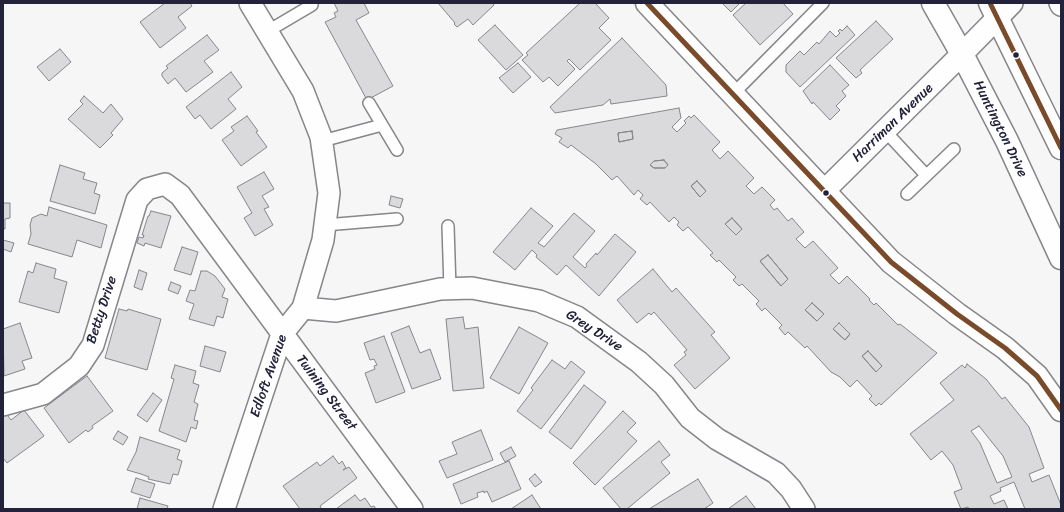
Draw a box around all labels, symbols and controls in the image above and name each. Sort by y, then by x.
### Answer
unlabelled marker [1011,50,1021,60]
street label: Huntington Drive [969,78,1031,180]
street label: Harriman Avenue [849,80,937,166]
unlabelled marker [821,188,831,198]
street label: Betty Drive [83,274,121,346]
street label: Grey Drive [562,306,626,356]
street label: Edloft Avenue [247,332,291,420]
street label: Twining Street [292,352,360,434]

